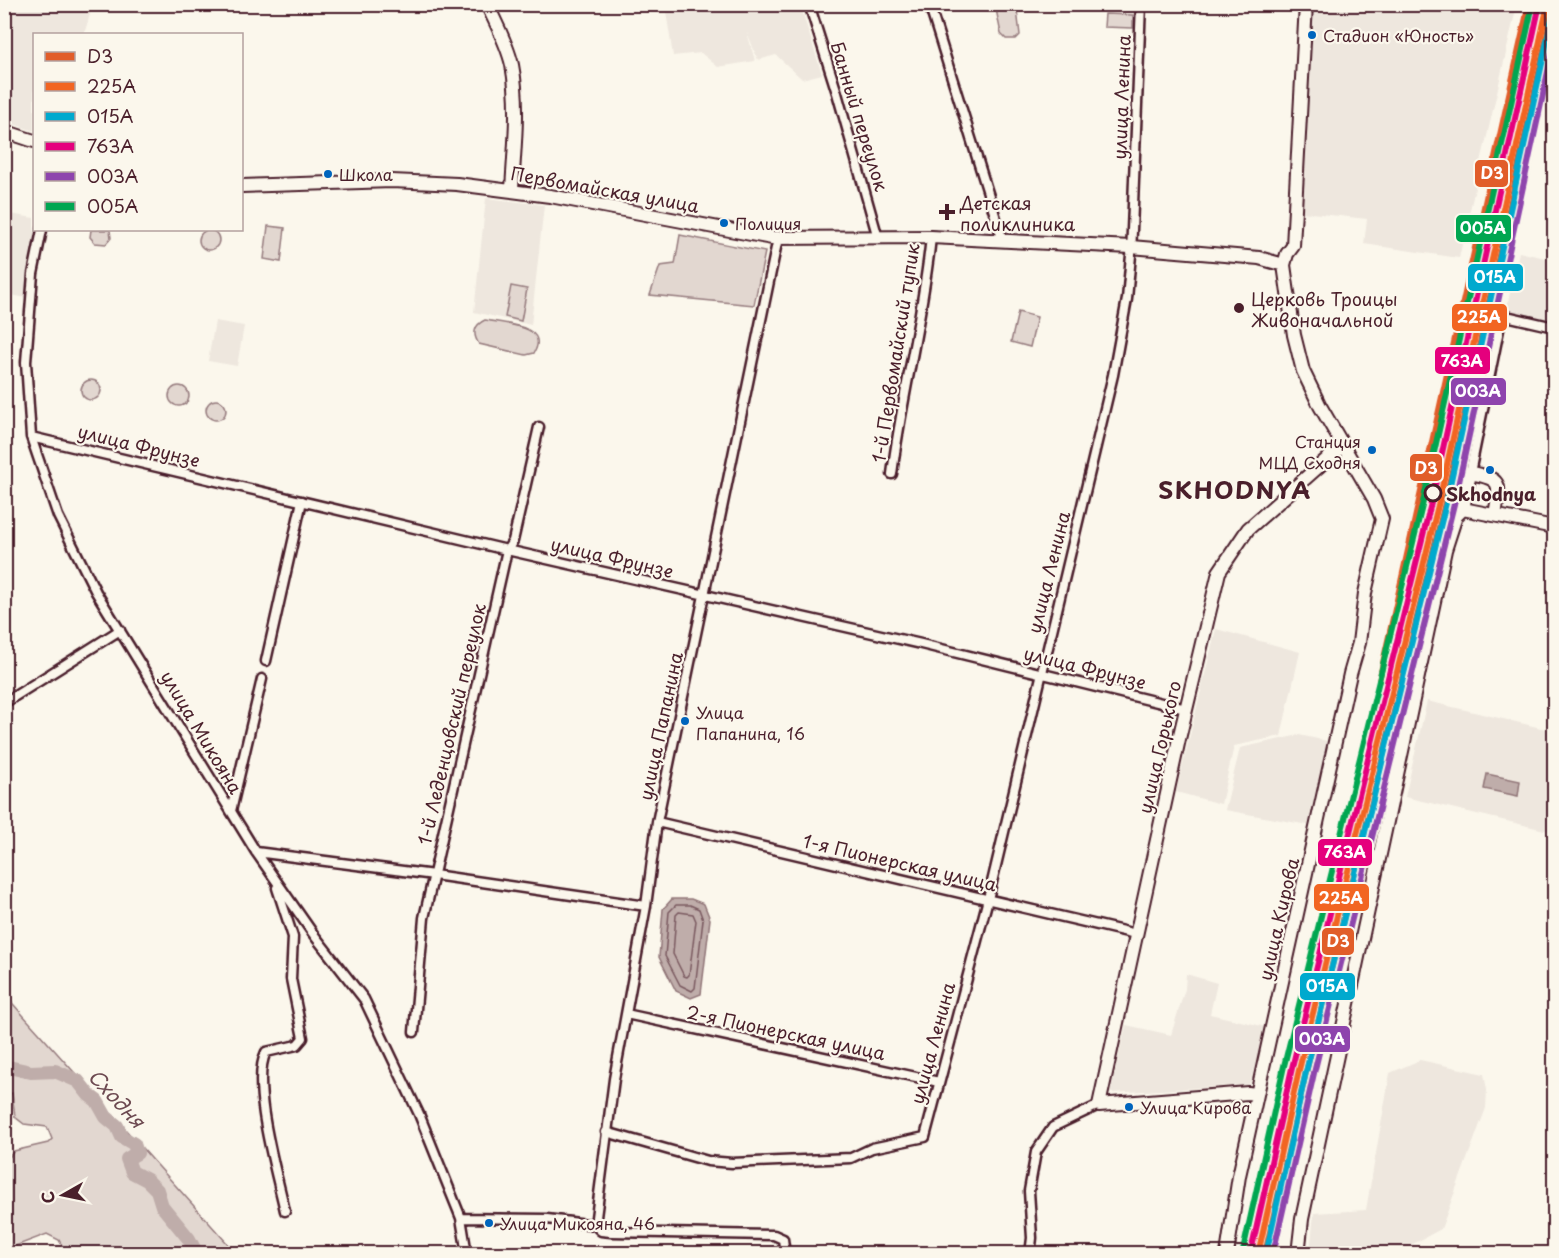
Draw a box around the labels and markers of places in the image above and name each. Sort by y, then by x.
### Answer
place label: Стадион «Юность» [1323,23,1474,47]
marker: Стадион «Юность» [1306,29,1318,41]
place label: Школа [339,162,393,186]
marker: Школа [322,168,334,180]
place label: Детская поликлиника [959,189,1076,237]
marker: Детская поликлиника [938,203,956,221]
place label: Полиция [735,211,801,235]
marker: Полиция [718,217,730,229]
place label: Церковь Троицы Живоначальной [1251,285,1398,333]
marker: Церковь Троицы Живоначальной [1232,301,1246,315]
place label: Станция МЦД Сходня [1259,429,1361,474]
marker: Станция МЦД Сходня [1366,444,1378,456]
unlabelled marker [1484,464,1496,476]
place label: Skhodnya [1446,480,1536,507]
marker: Skhodnya [1424,484,1442,502]
place label: Улица Папанина, 16 [696,700,805,745]
marker: Улица Папанина, 16 [679,715,691,727]
place label: Улица Кирова [1140,1095,1251,1119]
marker: Улица Кирова [1123,1101,1135,1113]
place label: Улица Микояна, 46 [500,1211,655,1235]
marker: Улица Микояна, 46 [483,1217,495,1229]

